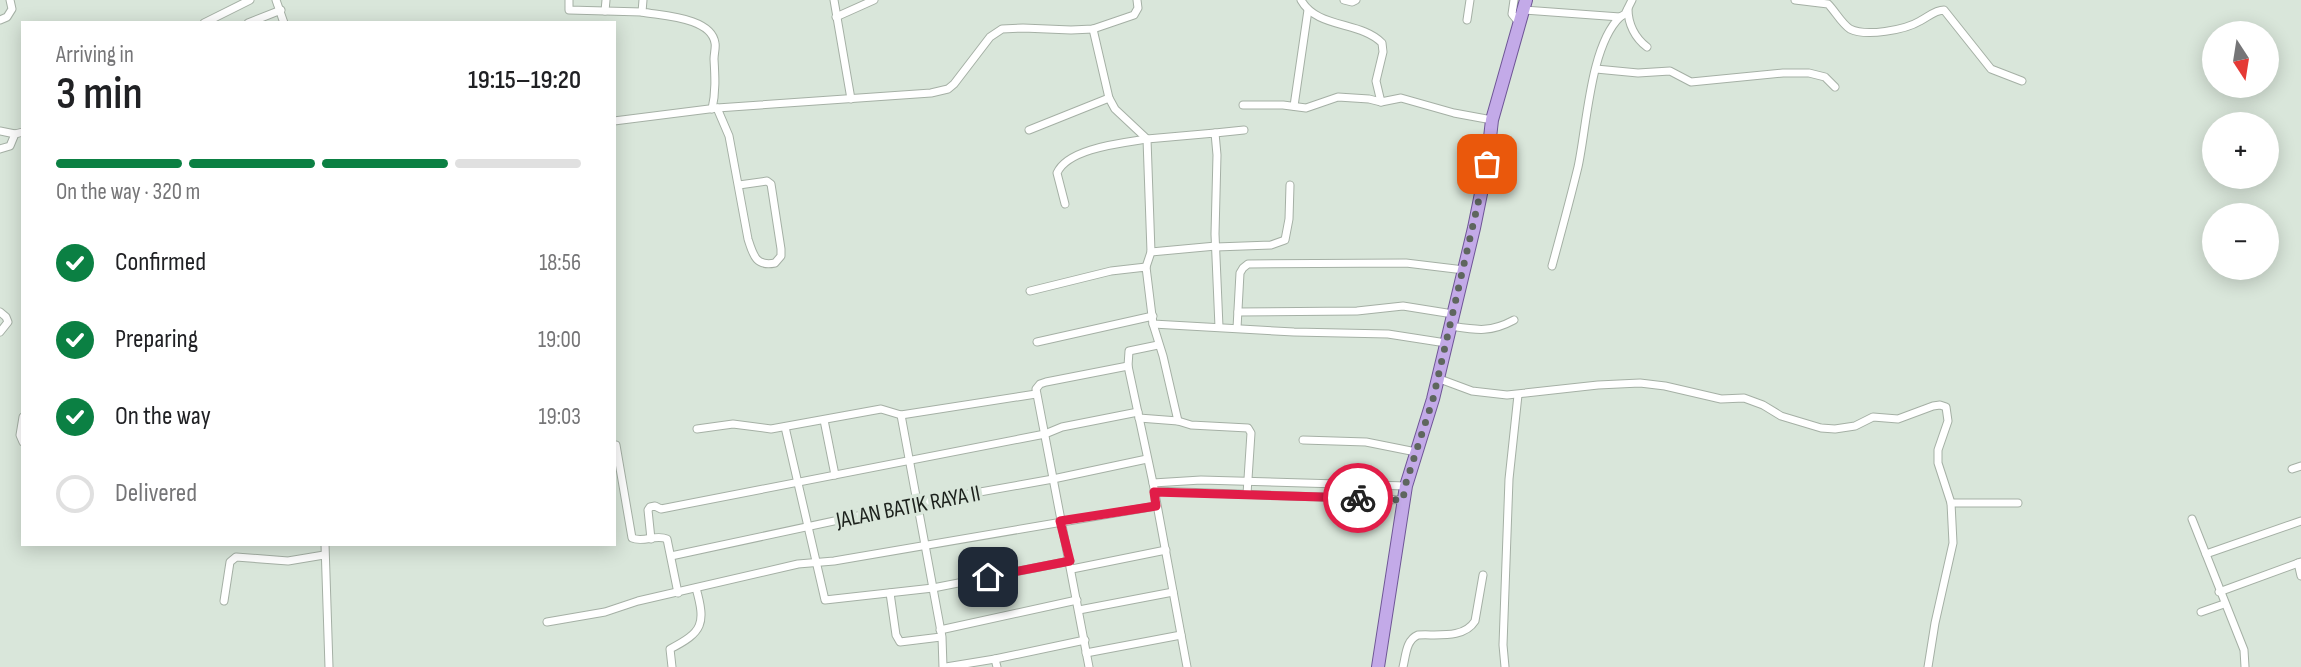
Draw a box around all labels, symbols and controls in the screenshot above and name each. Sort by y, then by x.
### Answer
north arrow [2202,21,2278,98]
map controls [2202,21,2279,280]
text: Arriving in [56,41,134,69]
text: 19:15–19:20 [468,65,581,96]
text: 3 min [56,67,143,122]
button: + [2202,112,2279,189]
pin [1457,134,1517,194]
icon: bag [1468,145,1506,183]
text: On the way · 320 m [56,178,200,206]
button: − [2202,203,2279,280]
icon: check [56,244,94,282]
text: Confirmed [115,247,206,278]
text: 18:56 [539,249,581,277]
icon: check [56,321,94,359]
text: Preparing [115,324,198,355]
text: 19:00 [538,326,581,354]
icon: check [56,398,94,436]
text: On the way [115,401,211,432]
text: 19:03 [539,403,581,431]
courier [1323,463,1393,533]
text: Delivered [115,478,197,509]
street label: JALAN BATIK RAYA II [833,479,983,535]
icon: bike [1339,479,1377,517]
pin [958,547,1018,607]
icon: home [969,558,1007,596]

